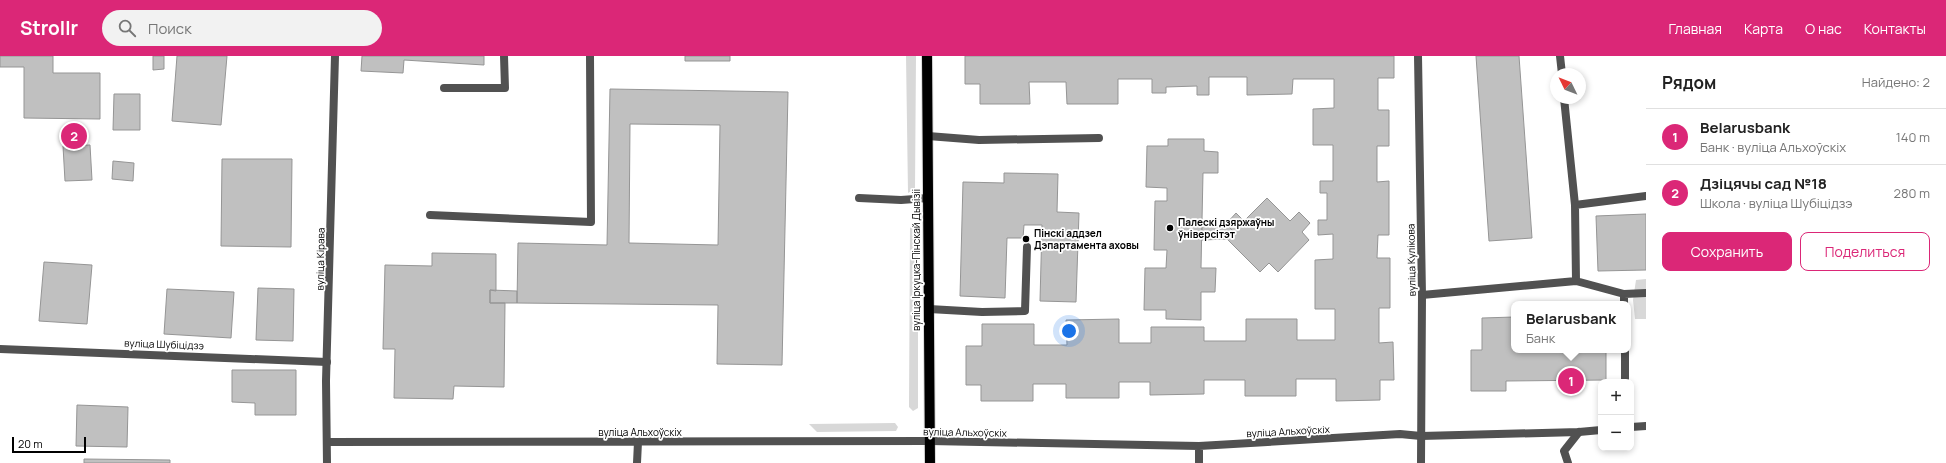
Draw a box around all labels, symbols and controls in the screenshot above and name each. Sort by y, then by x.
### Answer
search box [102,10,382,46]
text: Strollr [20,15,78,41]
icon: search [116,17,138,39]
text: Поиск [148,18,192,39]
text: Главная [1669,19,1722,38]
text: Карта [1744,19,1783,38]
text: О нас [1805,19,1842,38]
text: Контакты [1864,19,1926,38]
north arrow [1550,68,1586,104]
text: Рядом [1662,71,1716,94]
text: Найдено: 2 [1862,73,1930,91]
text: Belarusbank [1700,117,1790,138]
pin: 2 [61,121,87,151]
text: 1 [1672,128,1678,146]
text: 140 m [1896,128,1930,146]
text: Банк · вуліца Альхоўскіх [1700,138,1846,156]
text: Дзіцячы сад №18 [1700,173,1827,194]
text: 2 [1671,184,1679,202]
text: 280 m [1893,184,1930,202]
street label: вуліца Іркуцка-Пінскай Дывізіі [909,189,923,331]
text: Школа · вуліца Шубіцідзэ [1700,194,1852,212]
place label: Палескі дзяржаўны ўніверсітэт [1178,215,1274,241]
marker: Палескі дзяржаўны ўніверсітэт [1165,223,1175,233]
street label: вуліца Кулікова [1403,224,1419,296]
place label: Пінскі аддзел Дэпартамента аховы [1034,226,1139,252]
street label: вуліца Кірава [312,227,328,291]
button: Сохранить [1662,232,1792,271]
button: Поделиться [1800,232,1930,271]
marker: Пінскі аддзел Дэпартамента аховы [1021,234,1031,244]
popup [1511,301,1631,353]
text: Belarusbank [1526,308,1616,329]
your location [1059,321,1079,341]
text: Банк [1526,329,1555,347]
street label: вуліца Шубіцідзэ [124,336,205,352]
pin: 1 [1558,366,1584,396]
map controls [1598,379,1634,451]
button: + [1598,379,1634,415]
button: − [1598,415,1634,451]
street label: вуліца Альхоўскіх [1246,422,1331,440]
street label: вуліца Альхоўскіх [923,424,1008,440]
street label: вуліца Альхоўскіх [598,425,683,439]
scale bar [12,435,86,454]
text: 20 m [18,436,43,451]

